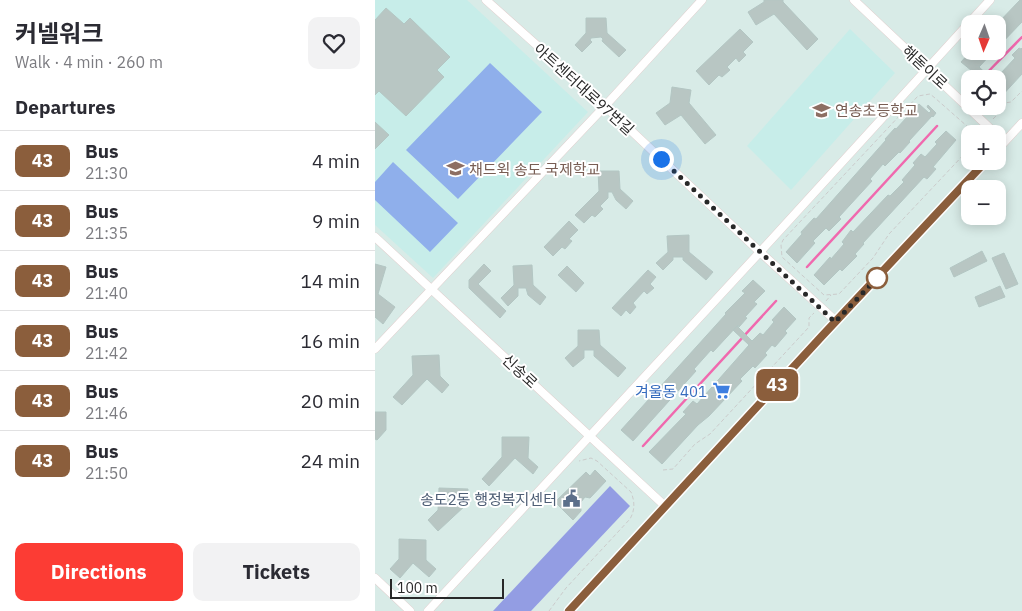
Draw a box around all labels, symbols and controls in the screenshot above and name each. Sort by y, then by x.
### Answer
north arrow [961,15,1006,60]
map controls [961,15,1006,225]
text: 커넬워크 [15,17,103,49]
button: heart [308,17,360,69]
street label: 아트센터대로97번길 [530,39,638,139]
street label: 해돋이로 [898,41,952,93]
text: Walk · 4 min · 260 m [15,52,163,72]
button: locate [961,70,1006,115]
text: Departures [15,95,115,119]
school or university icon: 연송초등학교 [811,100,831,120]
place label: 연송초등학교 [835,101,918,120]
button: + [961,125,1006,170]
text: Bus [85,139,119,163]
your location [649,147,674,172]
text: 43 [32,149,53,172]
text: 4 min [312,149,360,173]
school or university icon: 채드윅 송도 국제학교 [445,159,465,179]
place label: 채드윅 송도 국제학교 [469,160,600,179]
text: 21:30 [85,163,128,183]
button: − [961,180,1006,225]
text: Bus [85,199,119,223]
text: 43 [32,209,53,232]
text: 9 min [312,209,360,233]
text: 21:35 [85,223,128,243]
text: Bus [85,259,119,283]
unlabelled marker [866,267,888,289]
text: 43 [32,269,53,292]
text: 14 min [301,269,360,293]
text: 21:40 [85,283,128,303]
text: Bus [85,319,119,343]
text: 43 [32,329,53,352]
text: 16 min [301,329,360,353]
text: 21:42 [85,343,128,363]
street label: 신송로 [498,350,542,392]
line badge: 43 [755,369,799,401]
text: 43 [766,373,788,396]
text: Bus [85,379,119,403]
supermarket icon: 겨울동 401 [711,381,731,401]
place label: 겨울동 401 [635,382,707,401]
text: 43 [32,389,53,412]
text: 20 min [301,389,360,413]
text: 21:46 [85,403,128,423]
text: Bus [85,439,119,463]
text: 43 [32,449,53,472]
text: 24 min [301,449,360,473]
text: 21:50 [85,463,128,483]
public building icon: 송도2동 행정복지센터 [561,489,581,509]
place label: 송도2동 행정복지센터 [420,490,557,509]
button: Directions [15,543,183,601]
button: Tickets [193,543,360,601]
scale bar [390,576,504,599]
text: 100 m [397,579,438,597]

